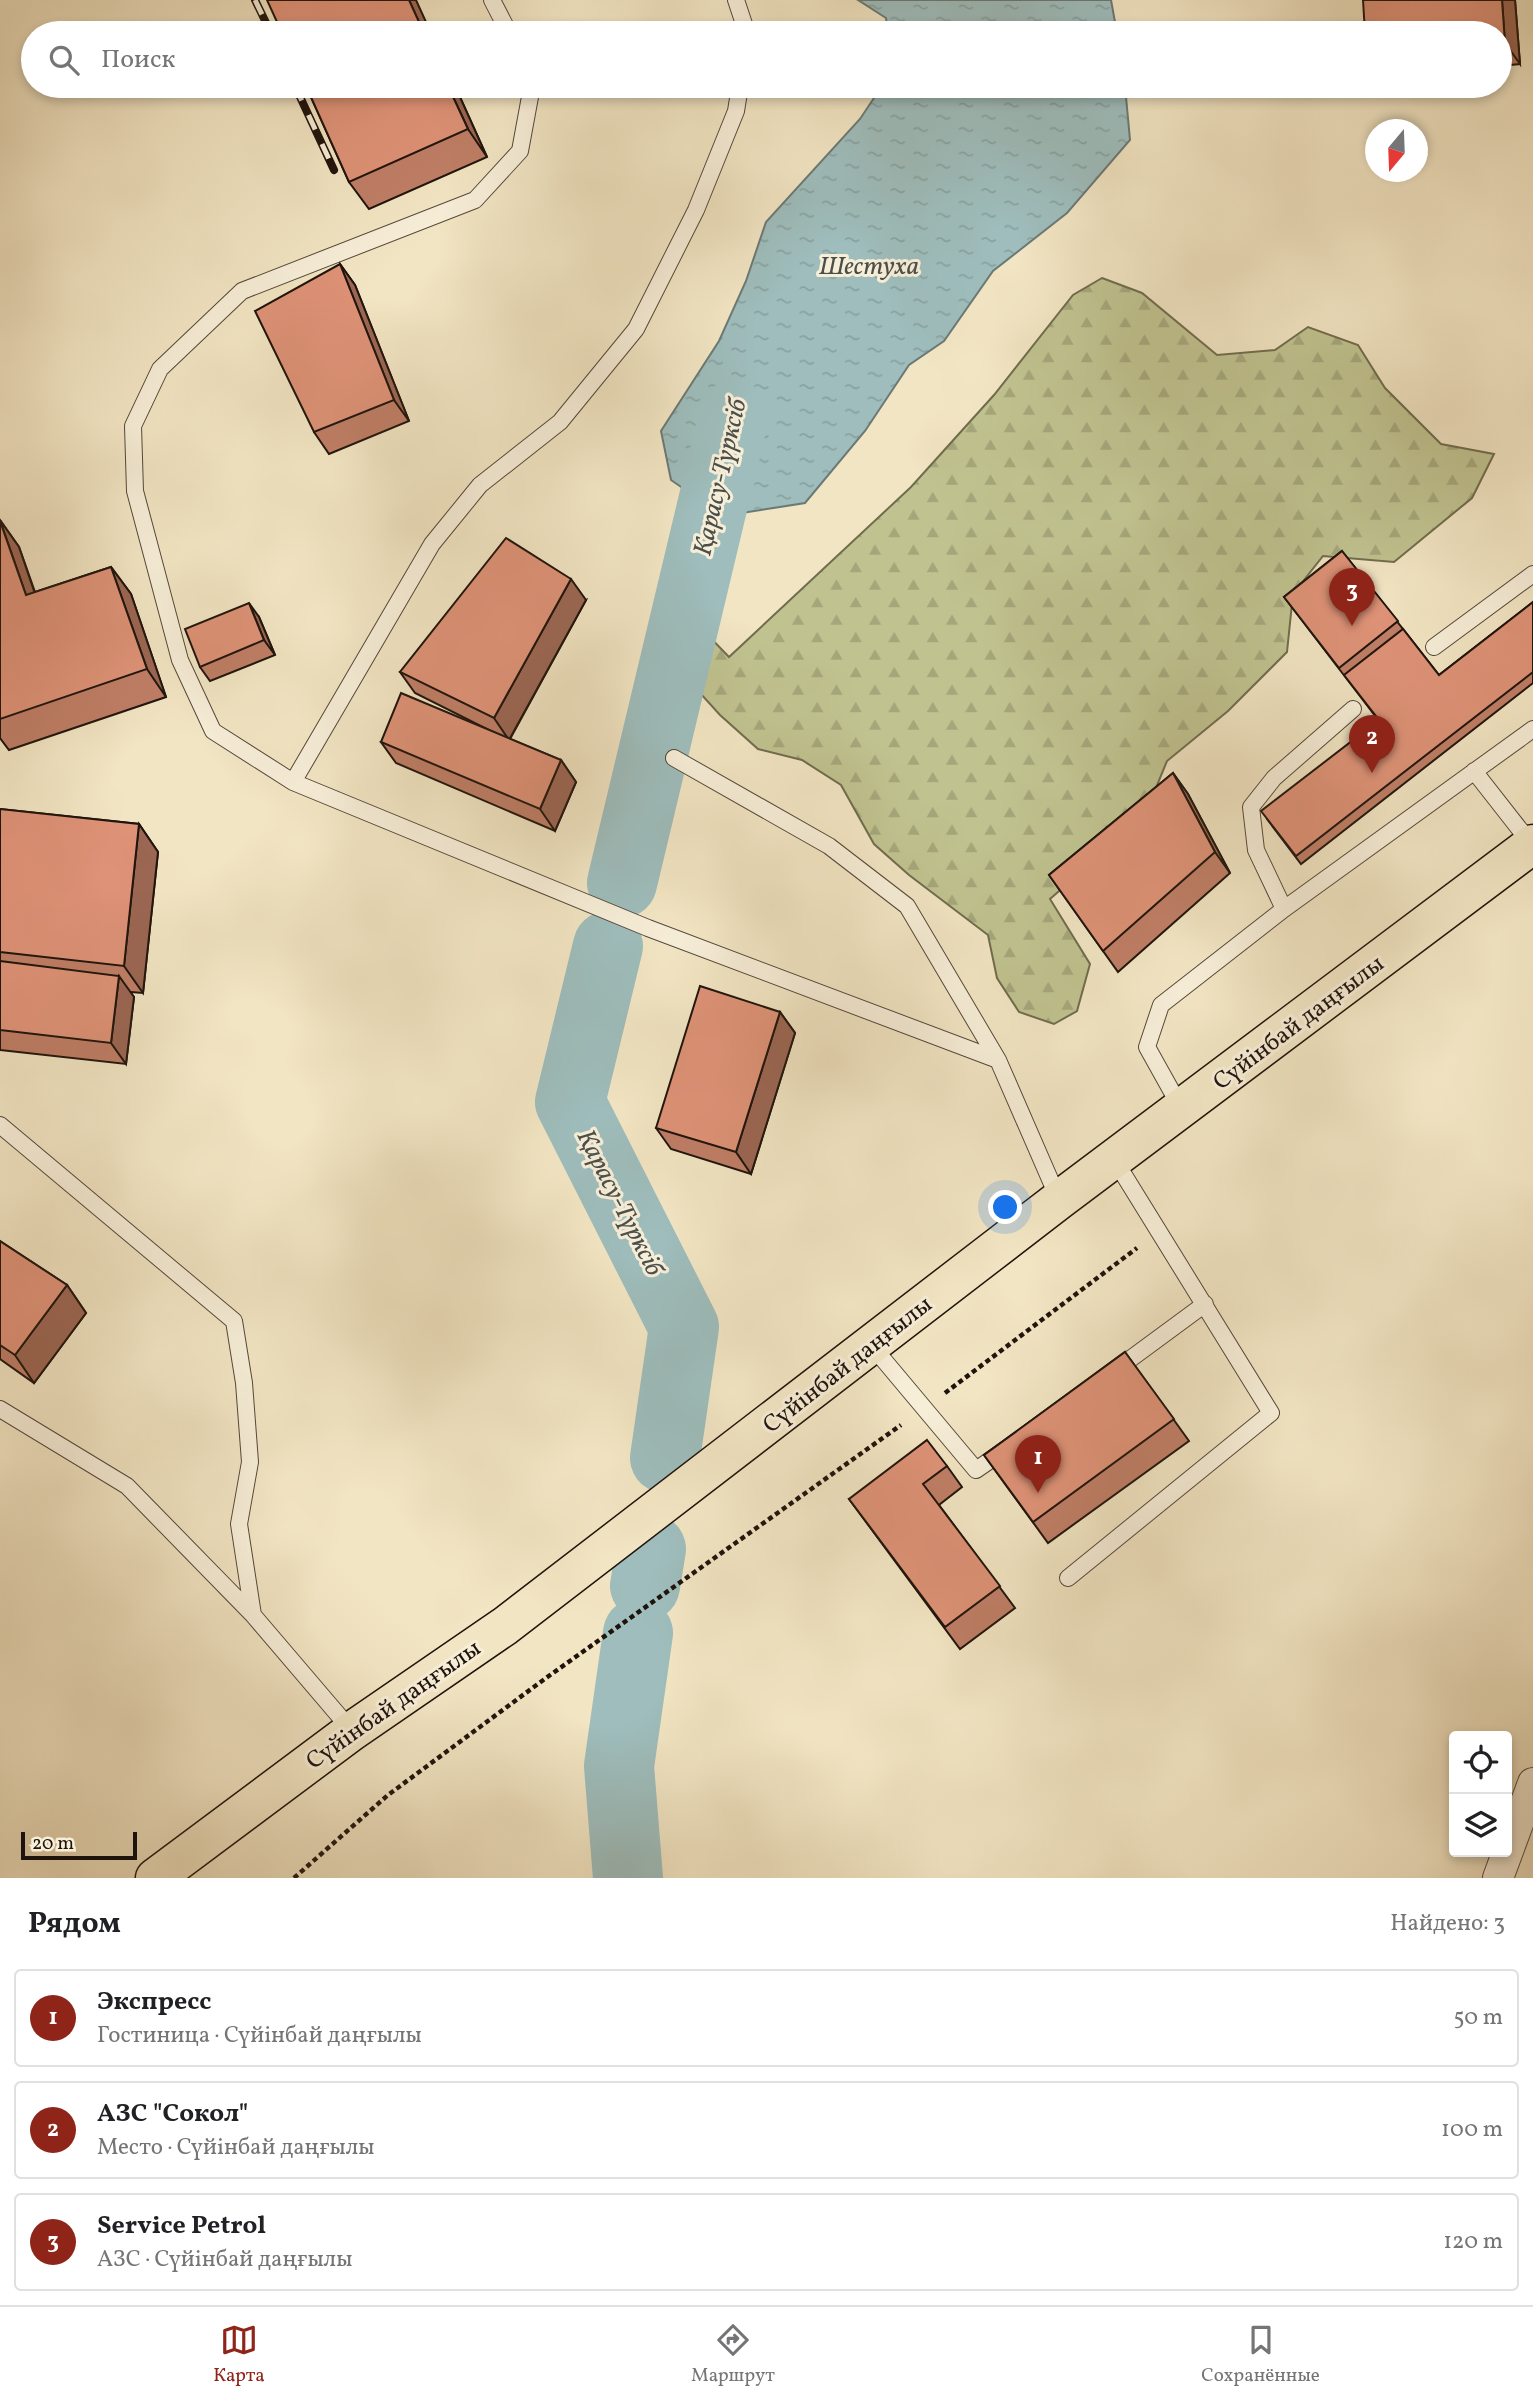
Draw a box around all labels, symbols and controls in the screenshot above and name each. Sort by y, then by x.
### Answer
search box [21,21,1512,98]
icon: search [45,41,83,79]
text: Поиск [101,42,175,78]
north arrow [1365,119,1428,182]
water label: Шестуха [819,249,919,285]
water label: Қарасу-Түрксіб [685,394,757,560]
pin: 3 [1329,568,1375,626]
pin: 2 [1349,715,1395,773]
street label: Сүйінбай даңғылы [1207,948,1392,1099]
water label: Қарасу-Түрксіб [567,1123,672,1284]
your location [988,1190,1022,1224]
street label: Сүйінбай даңғылы [756,1289,940,1443]
pin: 1 [1015,1435,1061,1493]
street label: Сүйінбай даңғылы [300,1632,488,1779]
map controls [1449,1731,1512,1857]
button: locate [1449,1731,1512,1794]
button: layers [1449,1794,1512,1857]
scale bar [21,1829,136,1861]
text: 20 m [32,1831,74,1857]
text: Рядом [28,1903,121,1945]
text: Найдено: 3 [1390,1908,1505,1940]
text: Экспресс [97,1984,211,2020]
text: 1 [48,2002,58,2034]
text: 50 m [1454,2002,1503,2034]
text: Гостиница · Сүйінбай даңғылы [97,2020,422,2052]
text: АЗС "Сокол" [97,2096,248,2132]
text: 2 [47,2114,59,2146]
text: 100 m [1441,2114,1503,2146]
text: Место · Сүйінбай даңғылы [97,2132,375,2164]
text: Service Petrol [97,2208,266,2244]
text: 3 [47,2226,59,2258]
text: 120 m [1443,2226,1503,2258]
text: АЗС · Сүйінбай даңғылы [97,2244,352,2276]
tab: Карта [213,2321,265,2389]
tab: Маршрут [691,2321,775,2389]
tab: Сохранённые [1201,2321,1320,2389]

